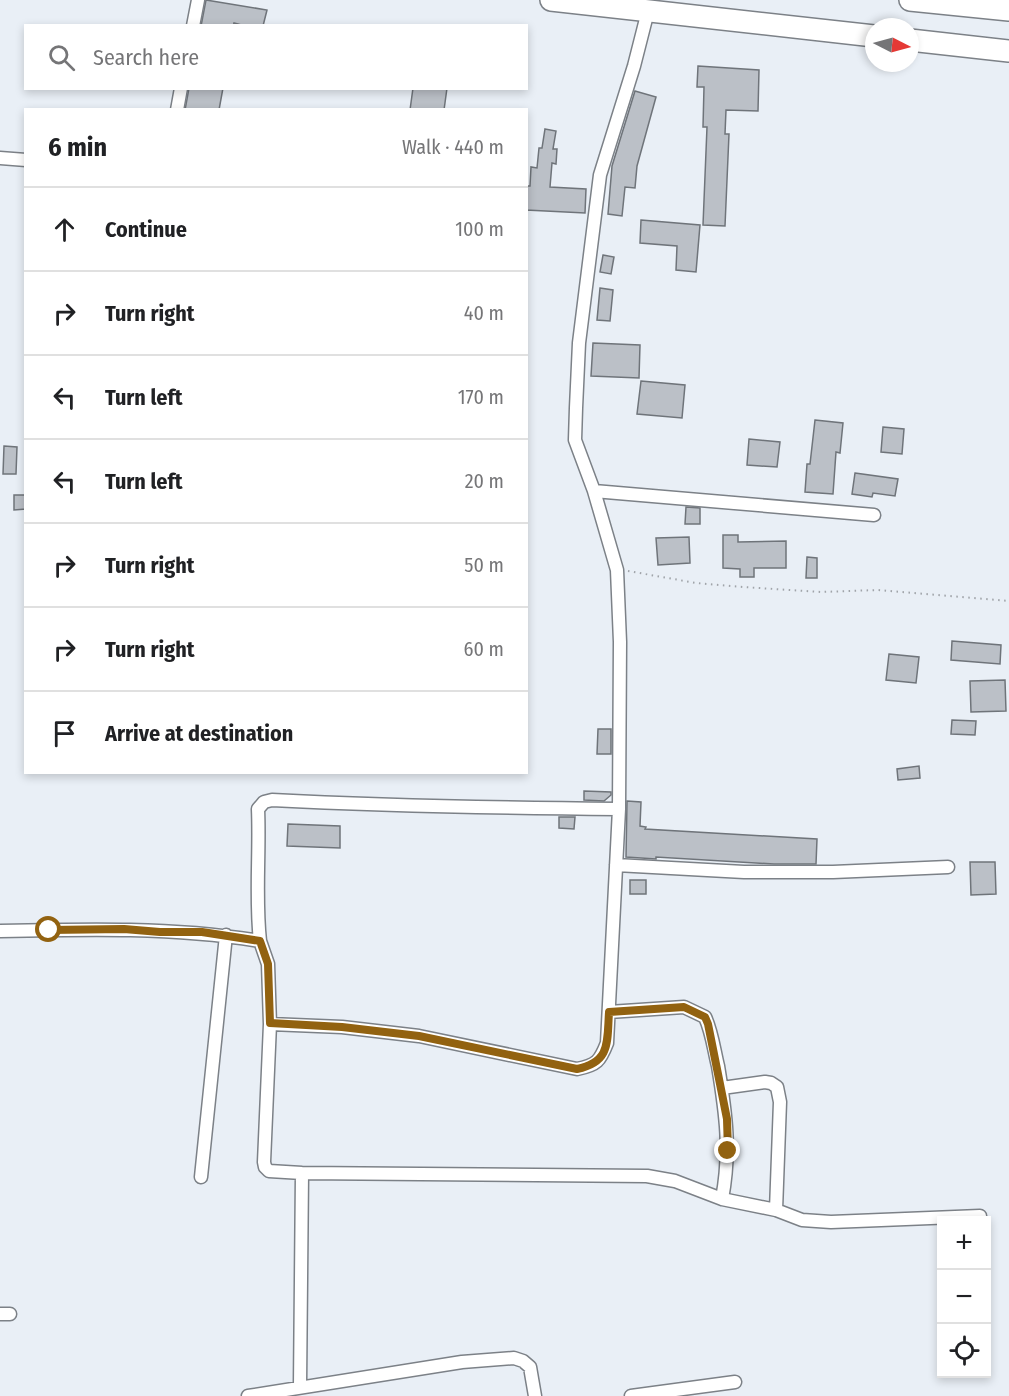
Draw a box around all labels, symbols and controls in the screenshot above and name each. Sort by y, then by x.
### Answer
north arrow [865,18,919,72]
search box [24,24,528,90]
icon: search [45,41,78,74]
text: Search here [93,44,199,71]
text: 6 min [48,132,107,163]
text: Walk · 440 m [402,135,504,159]
icon: ahead [48,213,81,246]
text: Continue [105,216,187,243]
text: 100 m [455,217,504,241]
icon: right [48,297,81,330]
text: Turn right [105,300,194,327]
text: 40 m [464,301,504,325]
icon: left [48,381,81,414]
text: Turn left [105,384,183,411]
text: 170 m [458,385,504,409]
icon: left [48,465,81,498]
text: Turn left [105,468,183,495]
text: 20 m [465,469,504,493]
icon: right [48,549,81,582]
text: Turn right [105,552,194,579]
text: 50 m [464,553,504,577]
icon: right [48,633,81,666]
text: Turn right [105,636,194,663]
text: 60 m [464,637,504,661]
icon: arrive [48,717,81,750]
text: Arrive at destination [105,720,293,747]
route start [35,916,61,942]
route end [714,1137,740,1163]
map controls [937,1216,991,1378]
button: + [937,1216,991,1270]
button: − [937,1270,991,1324]
button: locate [937,1324,991,1378]

